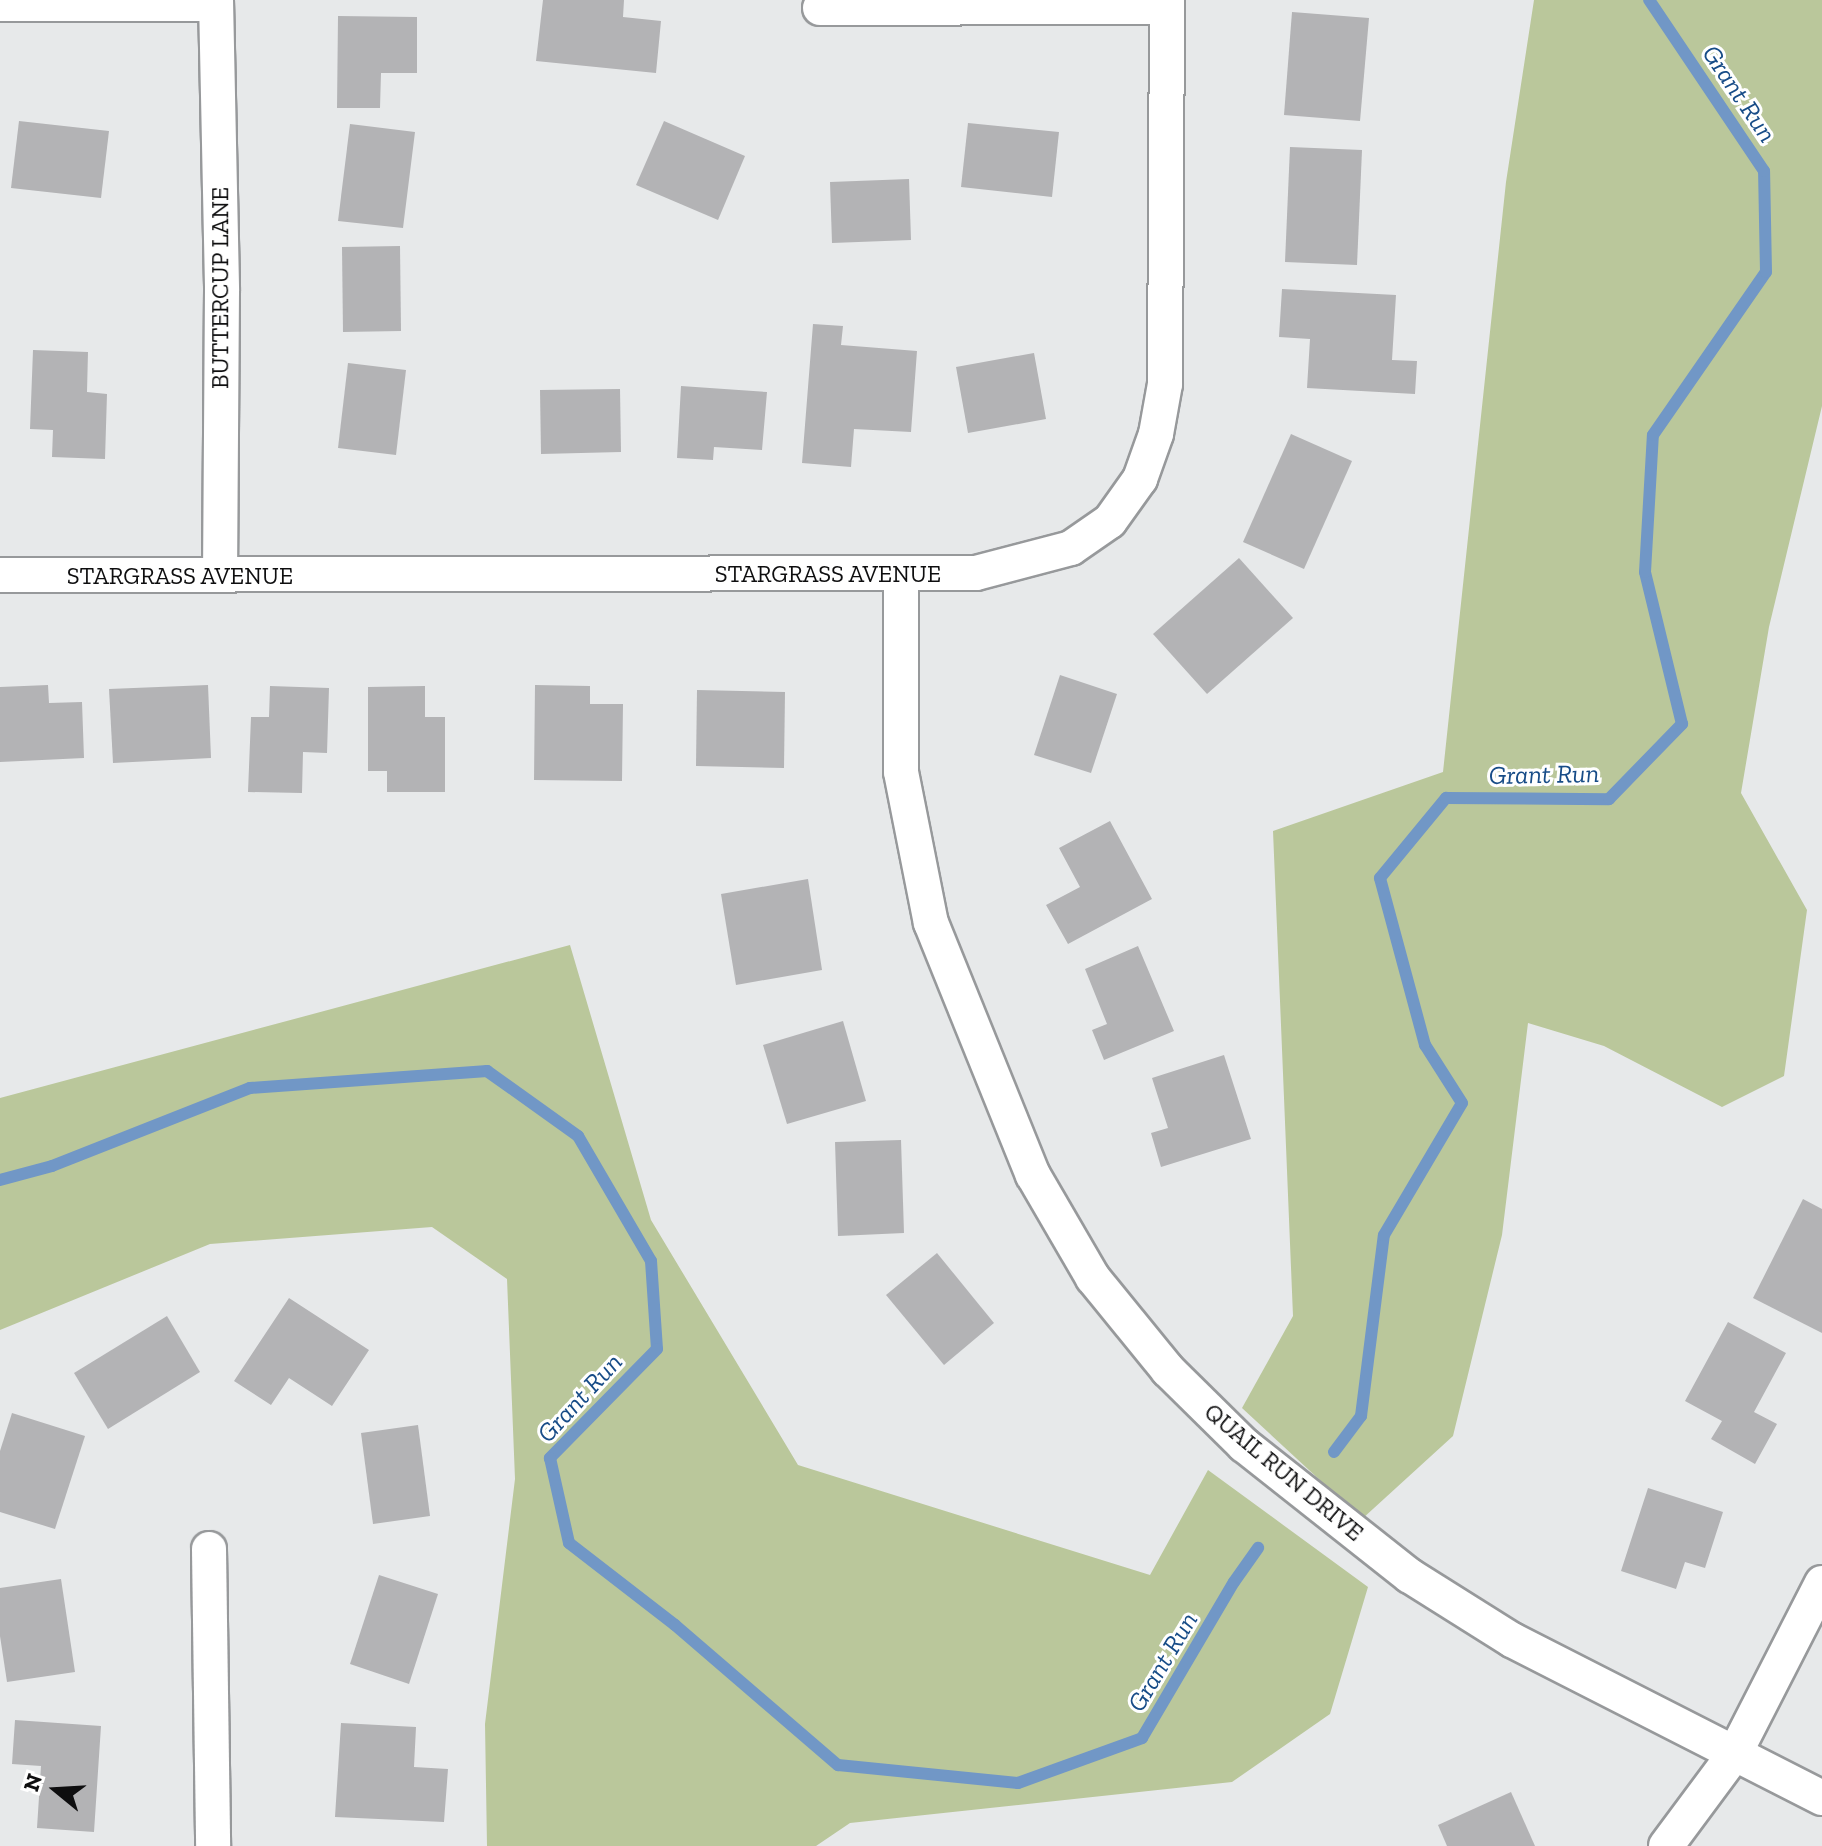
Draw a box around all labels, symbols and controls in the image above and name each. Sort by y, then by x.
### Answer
water label: Grant Run [1695,39,1783,149]
street label: BUTTERCUP LANE [206,187,234,389]
street label: STARGRASS AVENUE [714,560,942,588]
street label: STARGRASS AVENUE [66,562,294,590]
water label: Grant Run [1488,758,1600,792]
water label: Grant Run [531,1347,629,1449]
street label: QUAIL RUN DRIVE [1198,1397,1370,1547]
water label: Grant Run [1121,1607,1205,1717]
north arrow [16,1750,96,1830]
text: N [17,1770,48,1795]

